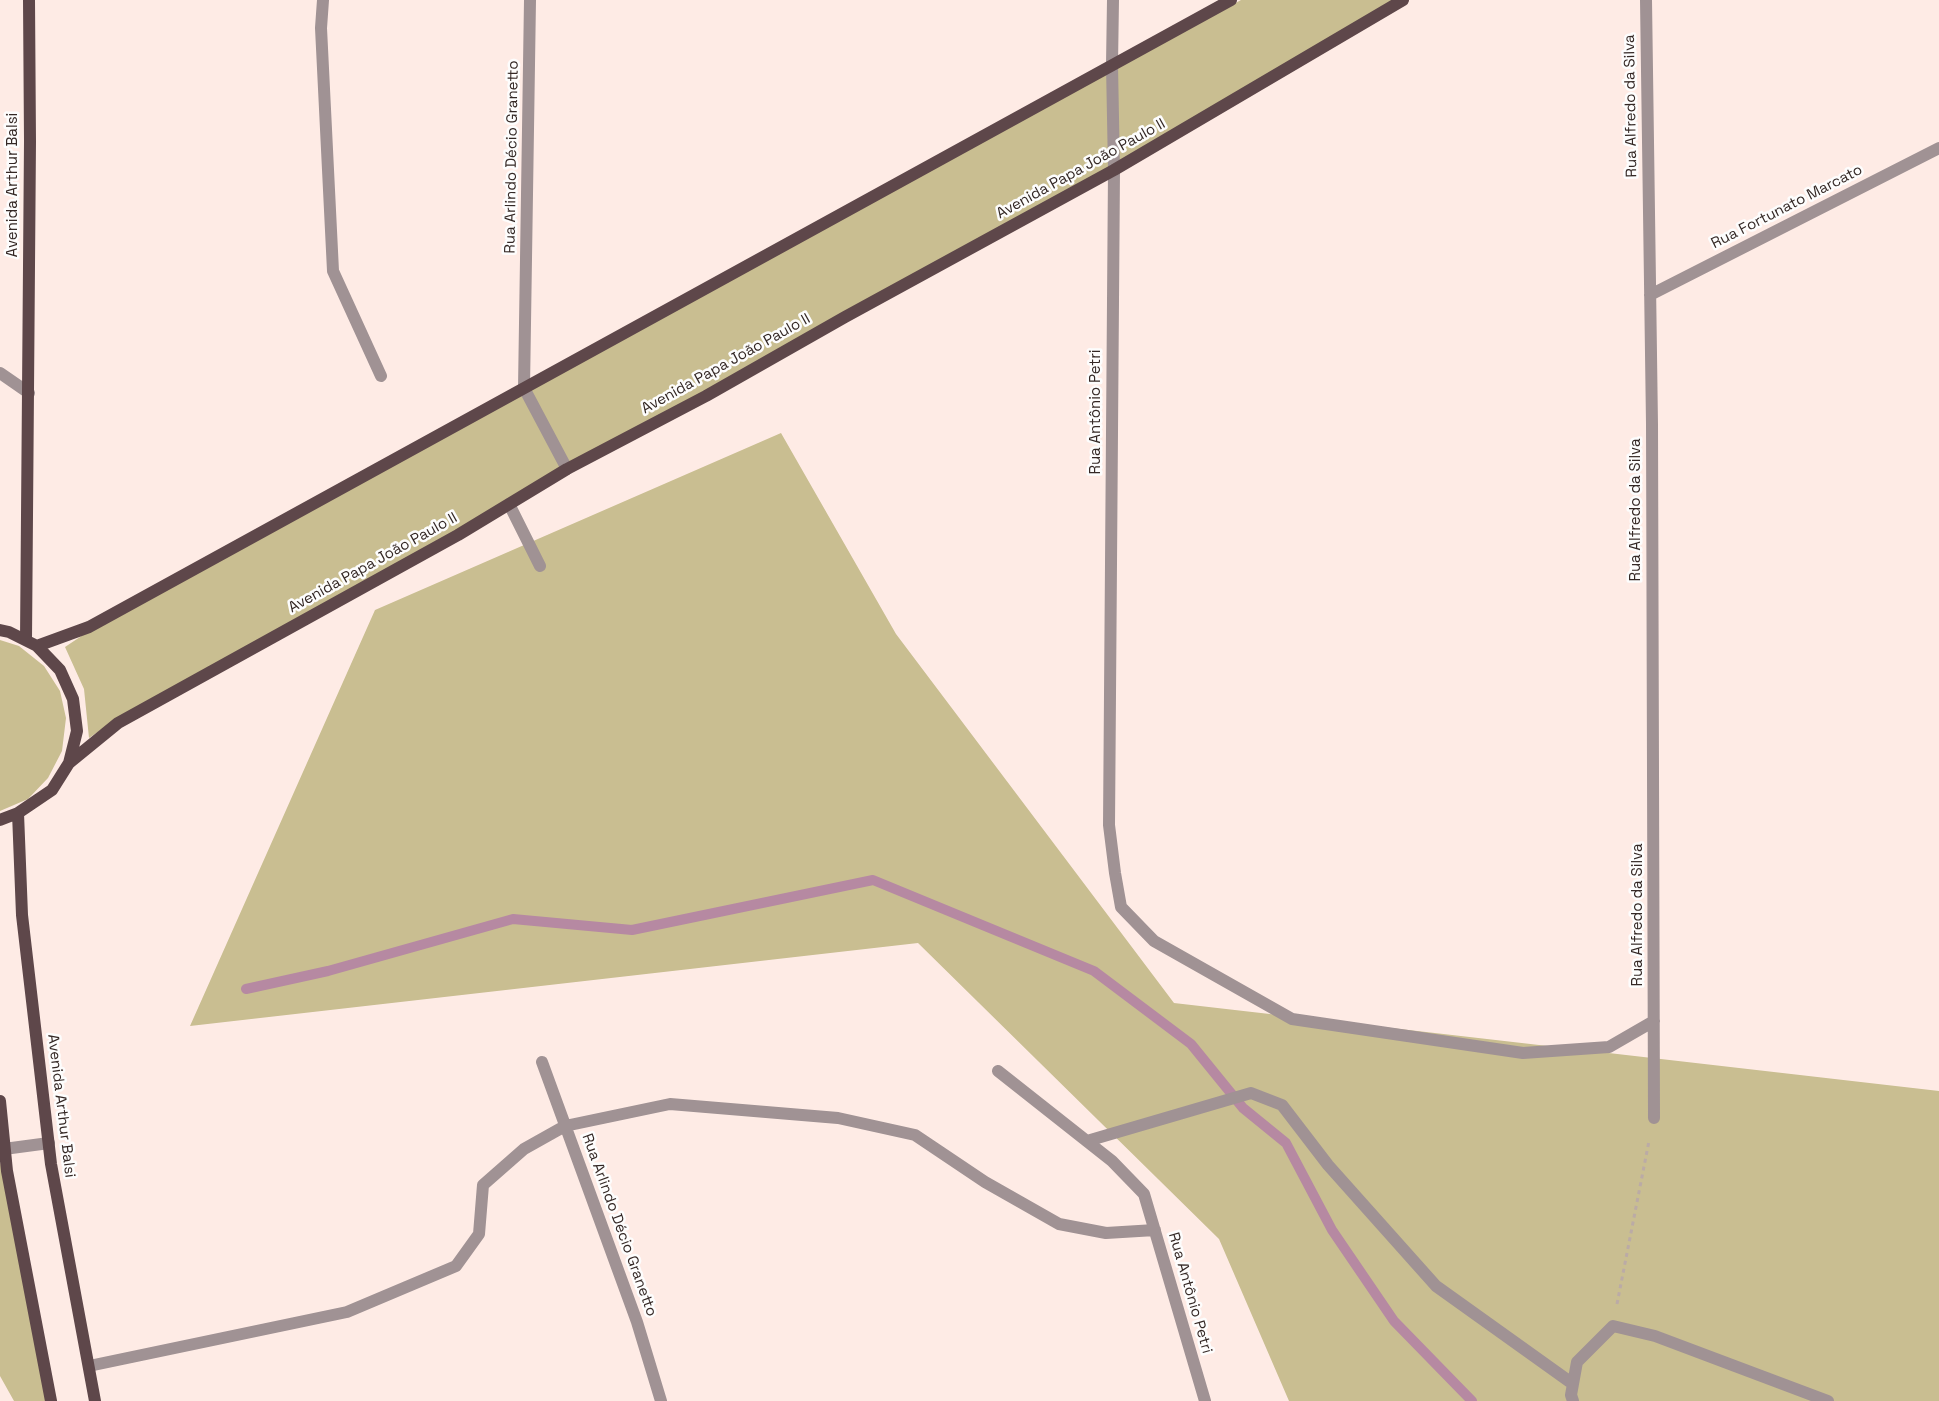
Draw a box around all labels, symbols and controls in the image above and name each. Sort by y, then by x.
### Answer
street label: Rua Alfredo da Silva [1621,34,1641,178]
street label: Rua Arlindo Décio Granetto [501,60,523,254]
street label: Avenida Arthur Balsi [4,113,22,257]
street label: Avenida Papa João Paulo II [993,115,1169,223]
street label: Rua Fortunato Marcato [1708,161,1866,253]
street label: Avenida Papa João Paulo II [638,310,814,418]
street label: Rua Antônio Petri [1087,349,1105,475]
street label: Rua Alfredo da Silva [1627,438,1645,582]
street label: Avenida Papa João Paulo II [285,509,461,617]
street label: Rua Alfredo da Silva [1629,843,1647,987]
street label: Avenida Arthur Balsi [43,1033,79,1179]
street label: Rua Arlindo Décio Granetto [578,1131,660,1319]
street label: Rua Antônio Petri [1164,1230,1216,1356]

